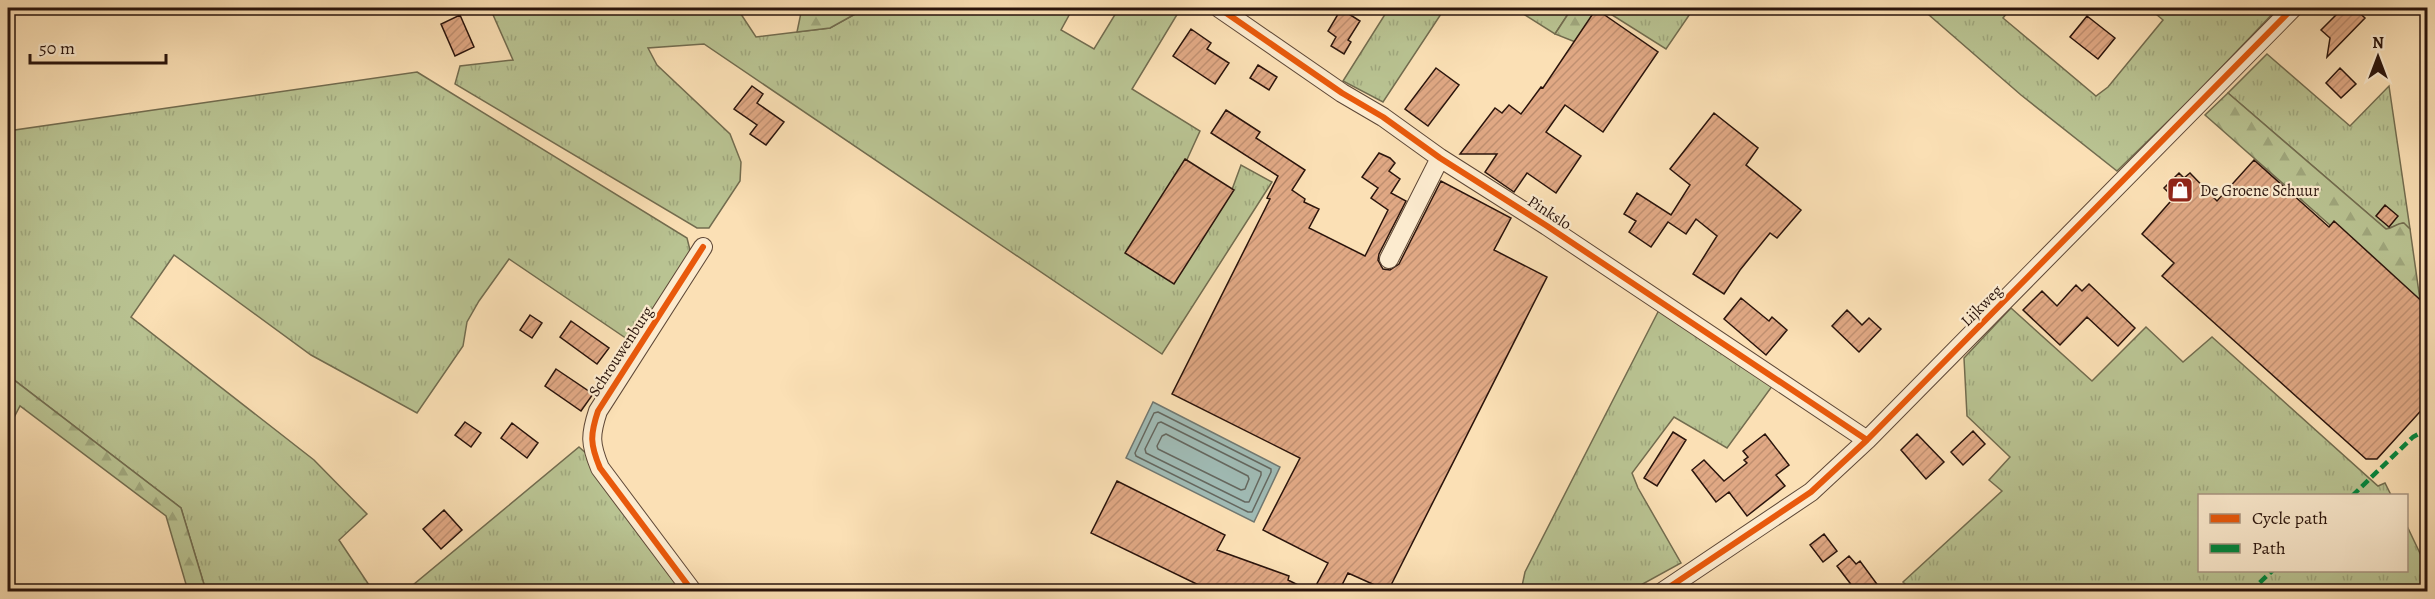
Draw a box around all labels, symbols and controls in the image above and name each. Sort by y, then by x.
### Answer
scale bar [30,27,166,65]
north arrow [2348,27,2408,87]
text: N [2372,32,2384,54]
text: 50 m [39,36,75,60]
shop icon: De Groene Schuur [2165,175,2195,205]
place label: De Groene Schuur [2200,180,2319,202]
street label: Pinkslo [1523,190,1576,235]
street label: Lijkweg [1956,280,2007,331]
street label: Schrouwenburg [583,302,658,401]
legend [2198,494,2408,572]
text: Cycle path [2252,506,2328,530]
text: Path [2252,536,2286,560]

